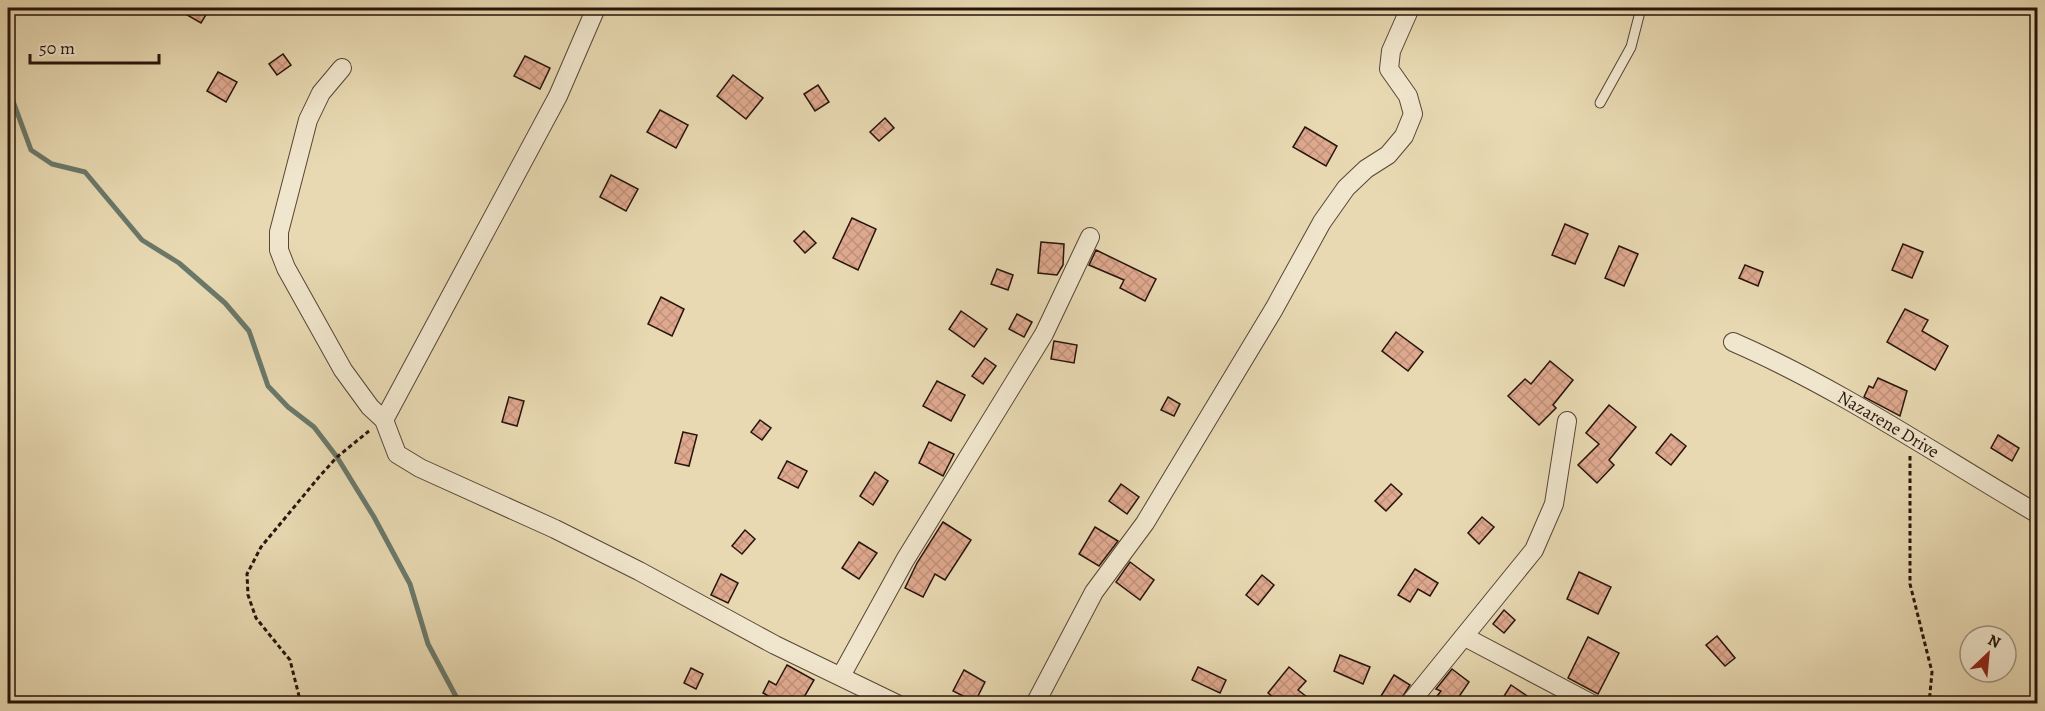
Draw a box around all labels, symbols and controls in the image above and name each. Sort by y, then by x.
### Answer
scale bar [30,27,159,65]
text: 50 m [39,36,75,60]
street label: Nazarene Drive [1833,385,1944,464]
north arrow [1958,624,2018,684]
text: N [1984,629,2005,654]

